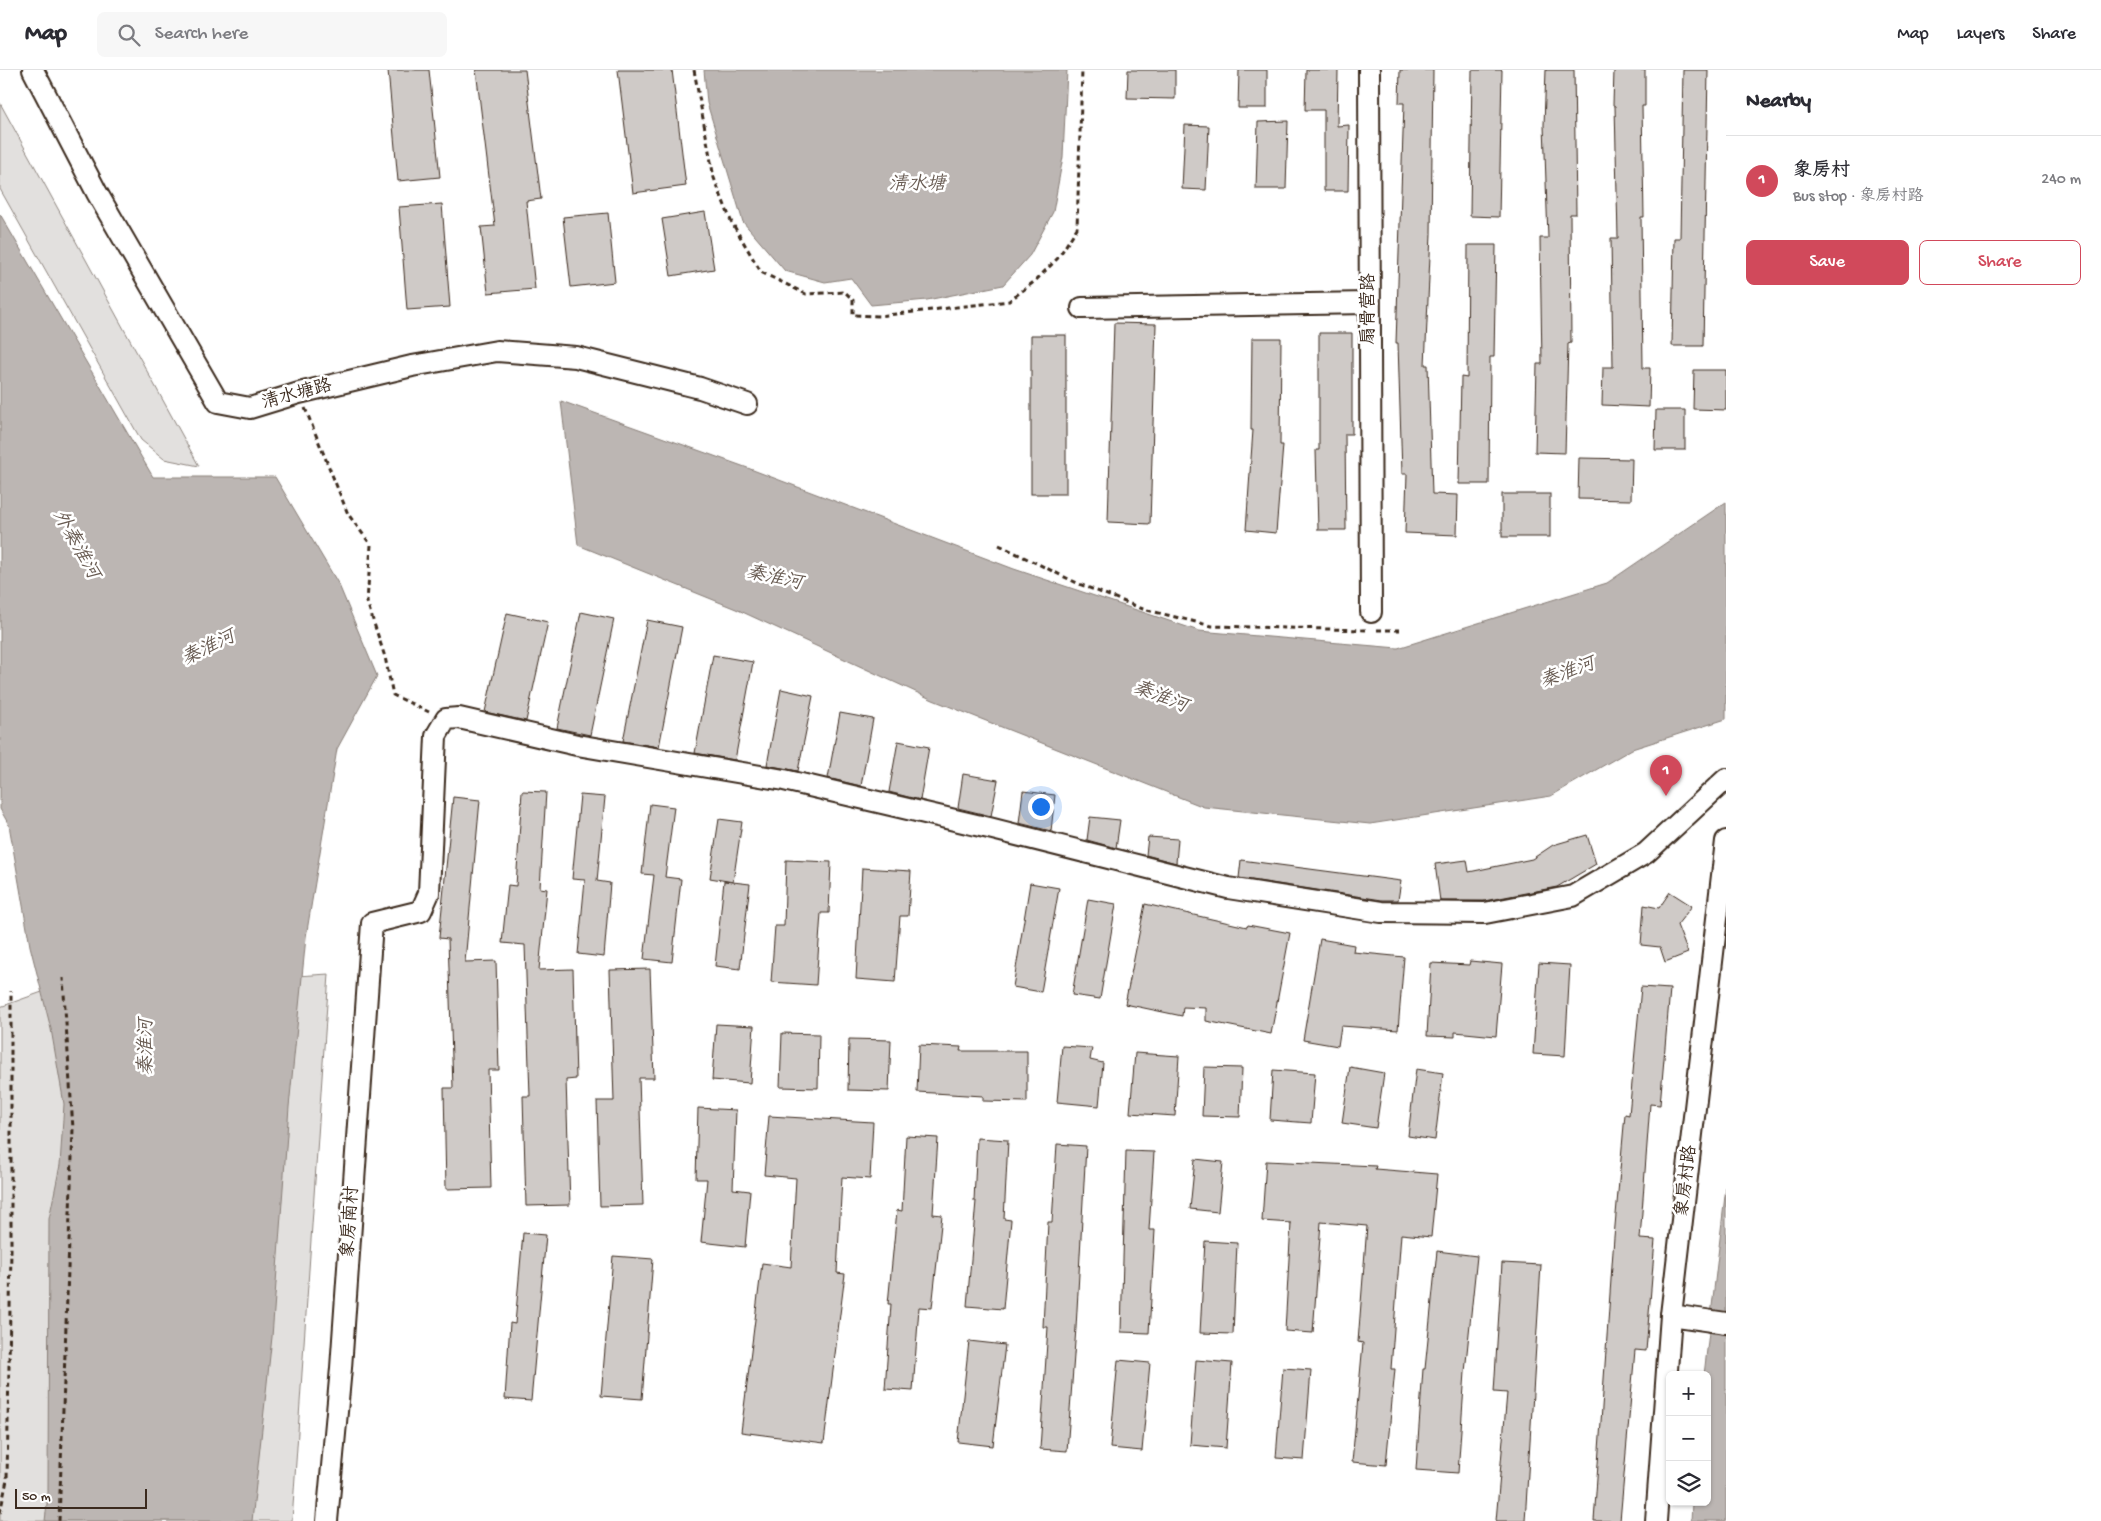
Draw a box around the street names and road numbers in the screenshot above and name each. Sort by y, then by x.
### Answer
street label: 扇骨营路 [1358,273,1380,345]
street label: 清水塘路 [259,375,334,414]
street label: 象房村路 [1671,1144,1702,1218]
street label: 象房南村 [337,1185,364,1259]

